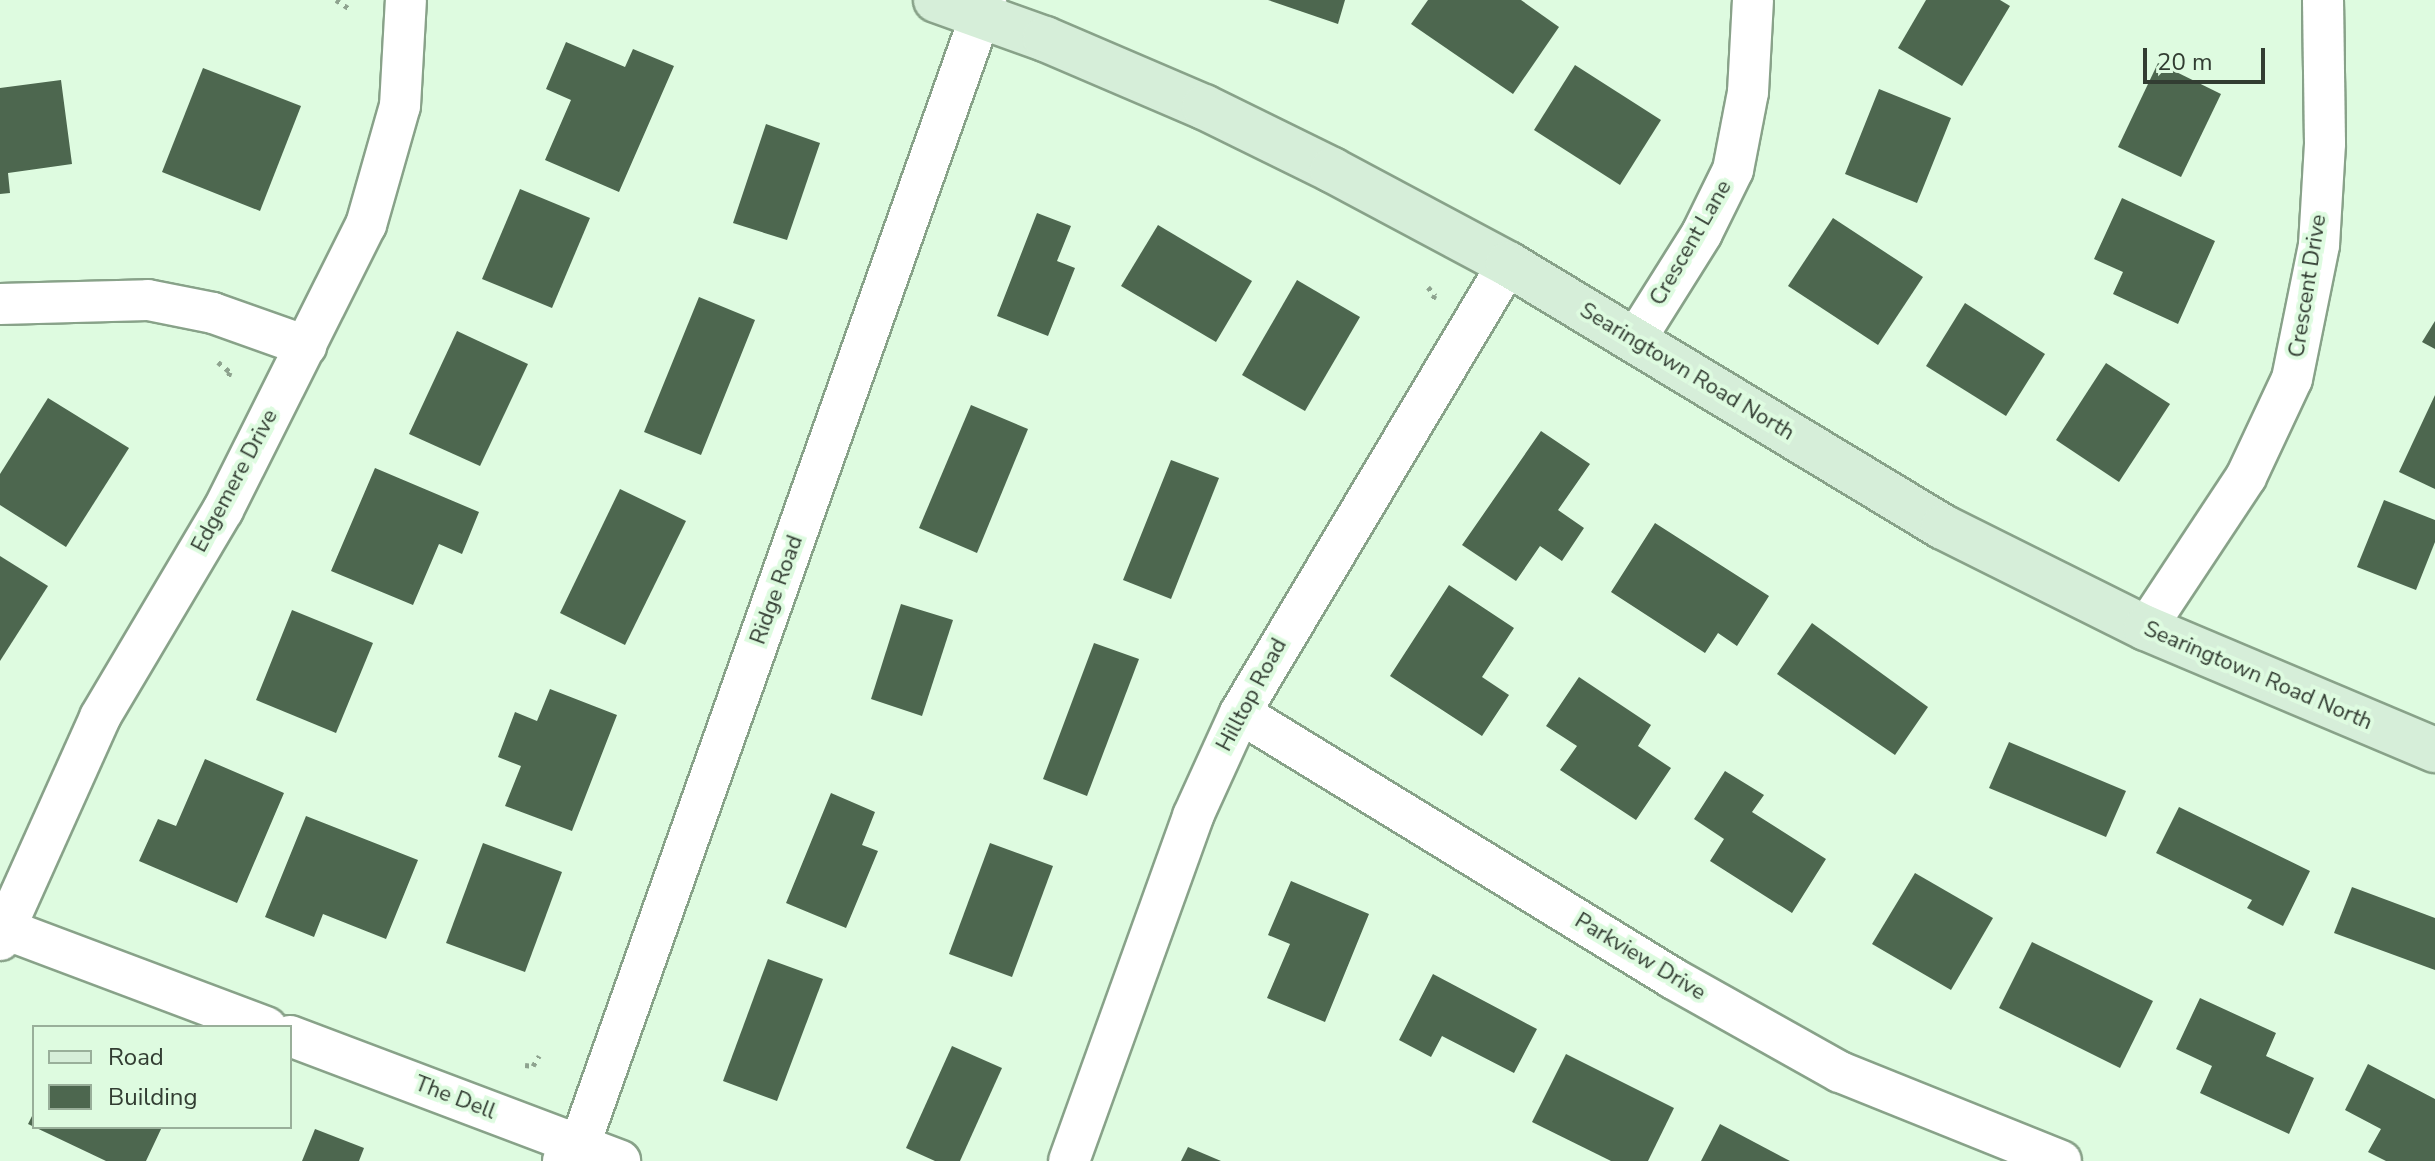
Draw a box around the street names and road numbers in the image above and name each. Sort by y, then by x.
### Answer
street label: Crescent Lane [1645,176,1737,310]
street label: Crescent Drive [2284,213,2332,359]
street label: Searingtown Road North [1575,297,1799,447]
street label: Edgemere Drive [186,405,284,557]
street label: Ridge Road [745,532,809,648]
street label: Searingtown Road North [2140,616,2376,736]
street label: Hilltop Road [1211,634,1293,756]
street label: Parkview Drive [1570,908,1710,1006]
street label: The Dell [411,1071,499,1125]

